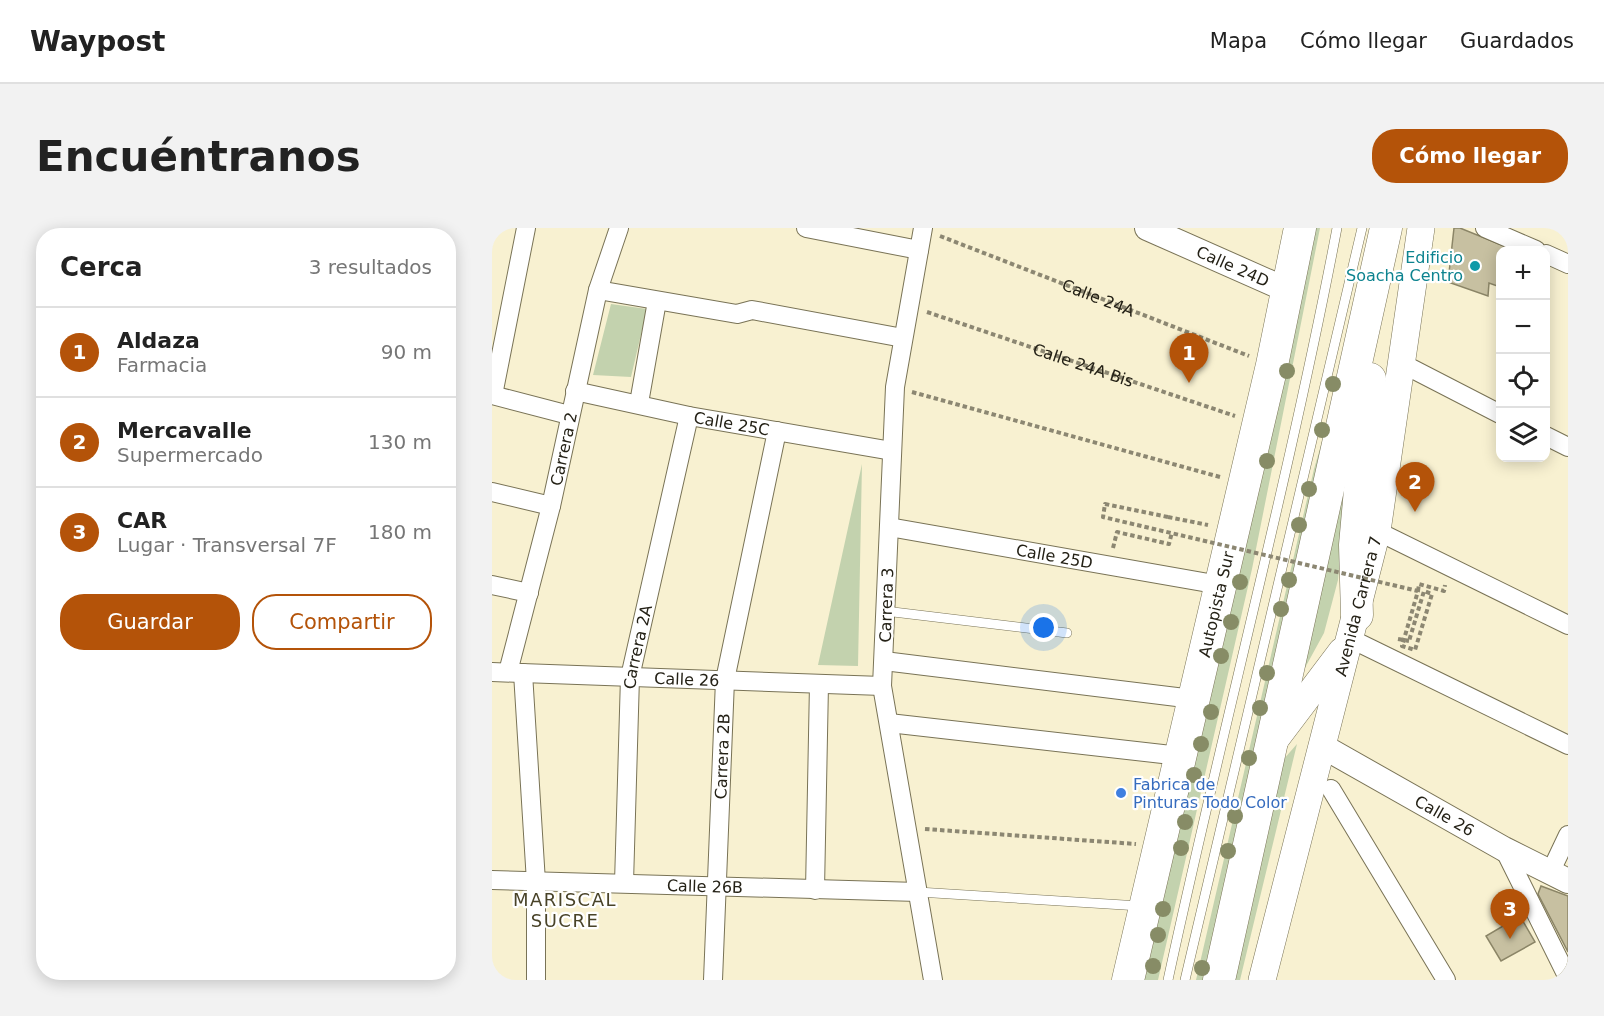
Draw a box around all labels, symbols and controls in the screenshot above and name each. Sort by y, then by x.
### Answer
text: Waypost [30,25,166,58]
text: Mapa [1210,29,1267,53]
text: Cómo llegar [1300,29,1427,53]
text: Guardados [1460,29,1574,53]
button: Cómo llegar [1372,129,1568,183]
text: Encuéntranos [36,132,361,181]
street label: Calle 24D [1193,242,1272,291]
map controls [1496,246,1550,462]
button: + [1496,246,1550,300]
place label: Edificio Soacha Centro [1346,248,1463,285]
text: Cerca [60,252,143,282]
text: 3 resultados [309,255,432,279]
marker: Edificio Soacha Centro [1468,259,1482,273]
street label: Calle 24A [1059,275,1137,321]
button: − [1496,300,1550,354]
text: Aldaza [117,328,200,353]
pin: 1 [1170,334,1208,383]
street label: Calle 24A Bis [1030,339,1136,391]
text: 1 [73,340,86,364]
text: 90 m [381,340,432,364]
text: Farmacia [117,353,207,377]
button: locate [1496,354,1550,408]
street label: Calle 25C [692,408,771,440]
button: layers [1496,408,1550,462]
street label: Carrera 2 [547,410,581,488]
text: Mercavalle [117,418,252,443]
text: 2 [73,430,86,454]
text: 130 m [368,430,432,454]
text: Supermercado [117,443,263,467]
pin: 2 [1396,462,1434,512]
text: CAR [117,508,167,533]
text: 3 [73,520,86,544]
text: 180 m [368,520,432,544]
text: Lugar · Transversal 7F [117,533,337,557]
street label: Avenida Carrera 7 [1331,534,1385,678]
street label: Calle 25D [1015,540,1094,573]
street label: Autopista Sur [1195,549,1238,659]
street label: Carrera 3 [876,567,897,643]
button: Guardar [60,594,240,650]
button: Compartir [252,594,432,650]
street label: Carrera 2A [621,603,656,689]
your location [1029,613,1058,642]
street label: Calle 26 [654,669,720,690]
street label: Carrera 2B [711,713,734,800]
place label: Fabrica de Pinturas Todo Color [1133,775,1287,812]
marker: Fabrica de Pinturas Todo Color [1114,786,1128,800]
street label: Calle 26 [1411,792,1478,840]
street label: Calle 26B [667,876,743,897]
district label: MARISCAL SUCRE [513,889,617,931]
pin: 3 [1490,890,1530,939]

